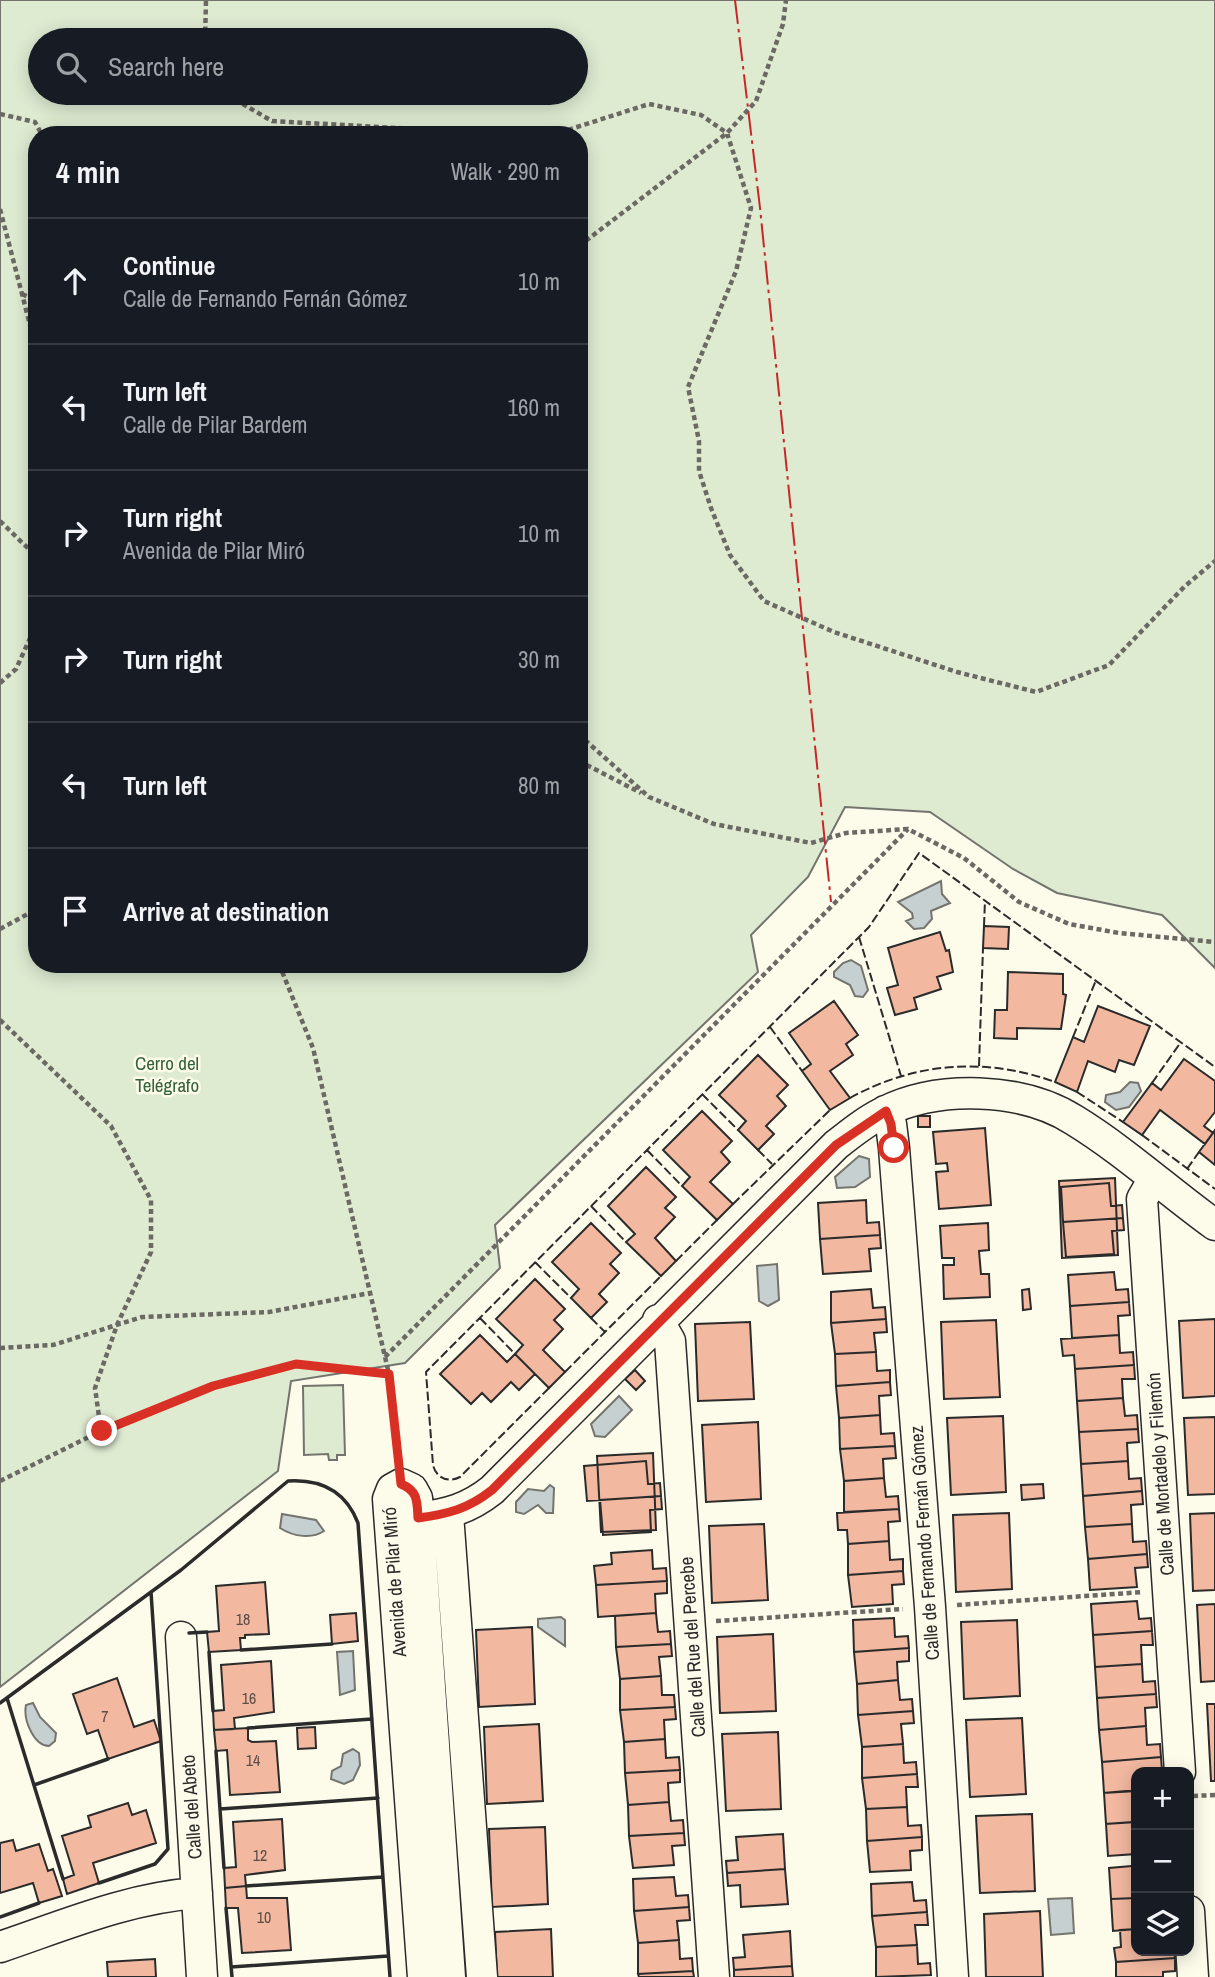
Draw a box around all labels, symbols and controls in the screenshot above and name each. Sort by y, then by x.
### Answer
search box [28,28,588,105]
icon: search [52,48,90,86]
text: Search here [108,49,224,84]
text: 4 min [56,152,120,192]
text: Walk · 290 m [451,156,560,187]
text: Continue [123,248,215,283]
icon: ahead [56,262,94,300]
text: 10 m [518,266,560,297]
text: Calle de Fernando Fernán Gómez [123,283,407,314]
text: Turn left [123,374,207,409]
icon: left [56,388,94,426]
text: 160 m [508,392,560,423]
text: Calle de Pilar Bardem [123,409,307,440]
text: Turn right [123,500,222,535]
icon: right [56,514,94,552]
text: 10 m [518,518,560,549]
text: Avenida de Pilar Miró [123,535,305,566]
icon: right [56,640,94,678]
text: Turn right [123,642,222,677]
text: 30 m [518,644,560,675]
icon: left [56,766,94,804]
text: Turn left [123,768,207,803]
text: 80 m [518,770,560,801]
icon: arrive [56,892,94,930]
text: Arrive at destination [123,894,329,929]
park label: Cerro del Telégrafo [135,1050,199,1098]
route start [878,1132,909,1163]
street label: Calle de Mortadelo y Filemón [1140,1372,1180,1576]
route end [86,1415,117,1446]
street label: Calle de Fernando Fernán Gómez [903,1425,945,1661]
street label: Avenida de Pilar Miró [376,1506,412,1659]
street label: Calle del Rue del Percebe [673,1556,711,1738]
house number: 18 [236,1608,250,1630]
house number: 16 [242,1687,256,1709]
house number: 7 [101,1705,109,1727]
house number: 14 [246,1749,260,1771]
street label: Calle del Abeto [174,1754,208,1860]
map controls [1131,1767,1194,1956]
button: + [1131,1767,1194,1830]
button: − [1131,1830,1194,1893]
house number: 12 [253,1844,267,1866]
button: layers [1131,1893,1194,1956]
house number: 10 [257,1906,271,1928]

